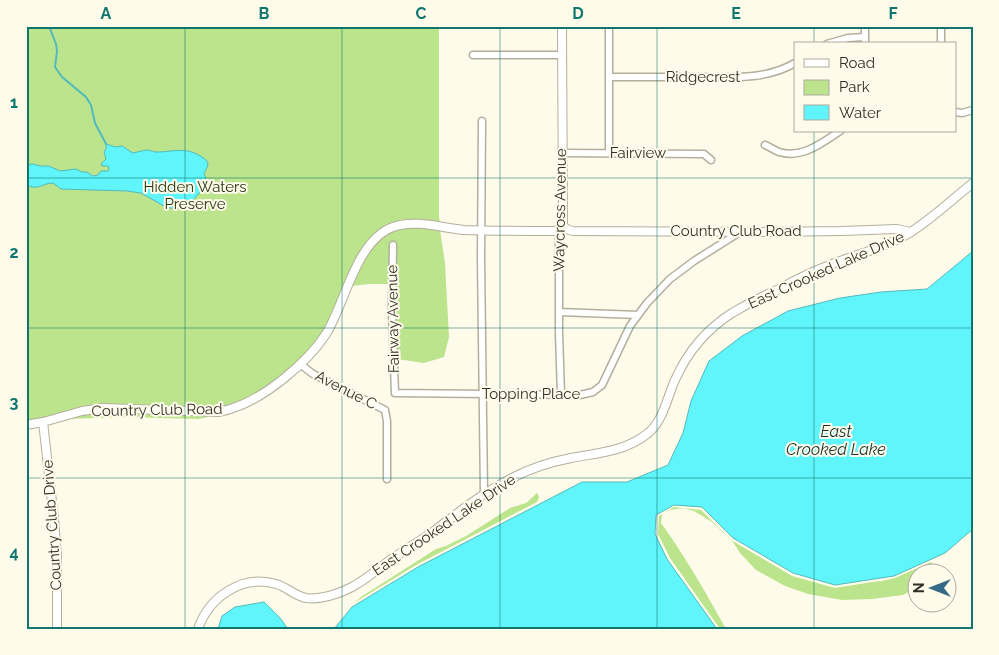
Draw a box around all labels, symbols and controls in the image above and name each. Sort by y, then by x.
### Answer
text: A [101,4,112,23]
text: B [259,4,270,23]
text: C [416,4,427,23]
text: D [572,4,584,23]
text: E [731,4,741,23]
text: F [888,4,898,23]
legend [794,42,956,132]
text: Road [839,54,875,72]
street label: Ridgecrest [666,68,740,86]
text: Park [839,78,870,96]
text: 1 [10,93,18,112]
text: Water [839,104,882,122]
street label: Fairview [610,144,666,162]
street label: Waycross Avenue [550,148,570,272]
park label: Hidden Waters Preserve [143,178,247,213]
street label: Country Club Road [671,222,801,240]
street label: East Crooked Lake Drive [745,227,907,313]
text: 2 [9,243,19,262]
street label: Fairway Avenue [383,265,403,373]
street label: Avenue C [312,367,380,413]
street label: Topping Place [482,385,580,403]
text: 3 [10,393,19,412]
street label: Country Club Road [91,400,223,420]
water label: East Crooked Lake [786,422,886,459]
street label: Country Club Drive [38,459,66,591]
street label: East Crooked Lake Drive [369,470,519,580]
text: 4 [9,543,19,562]
north arrow [906,562,956,612]
text: N [911,583,927,593]

